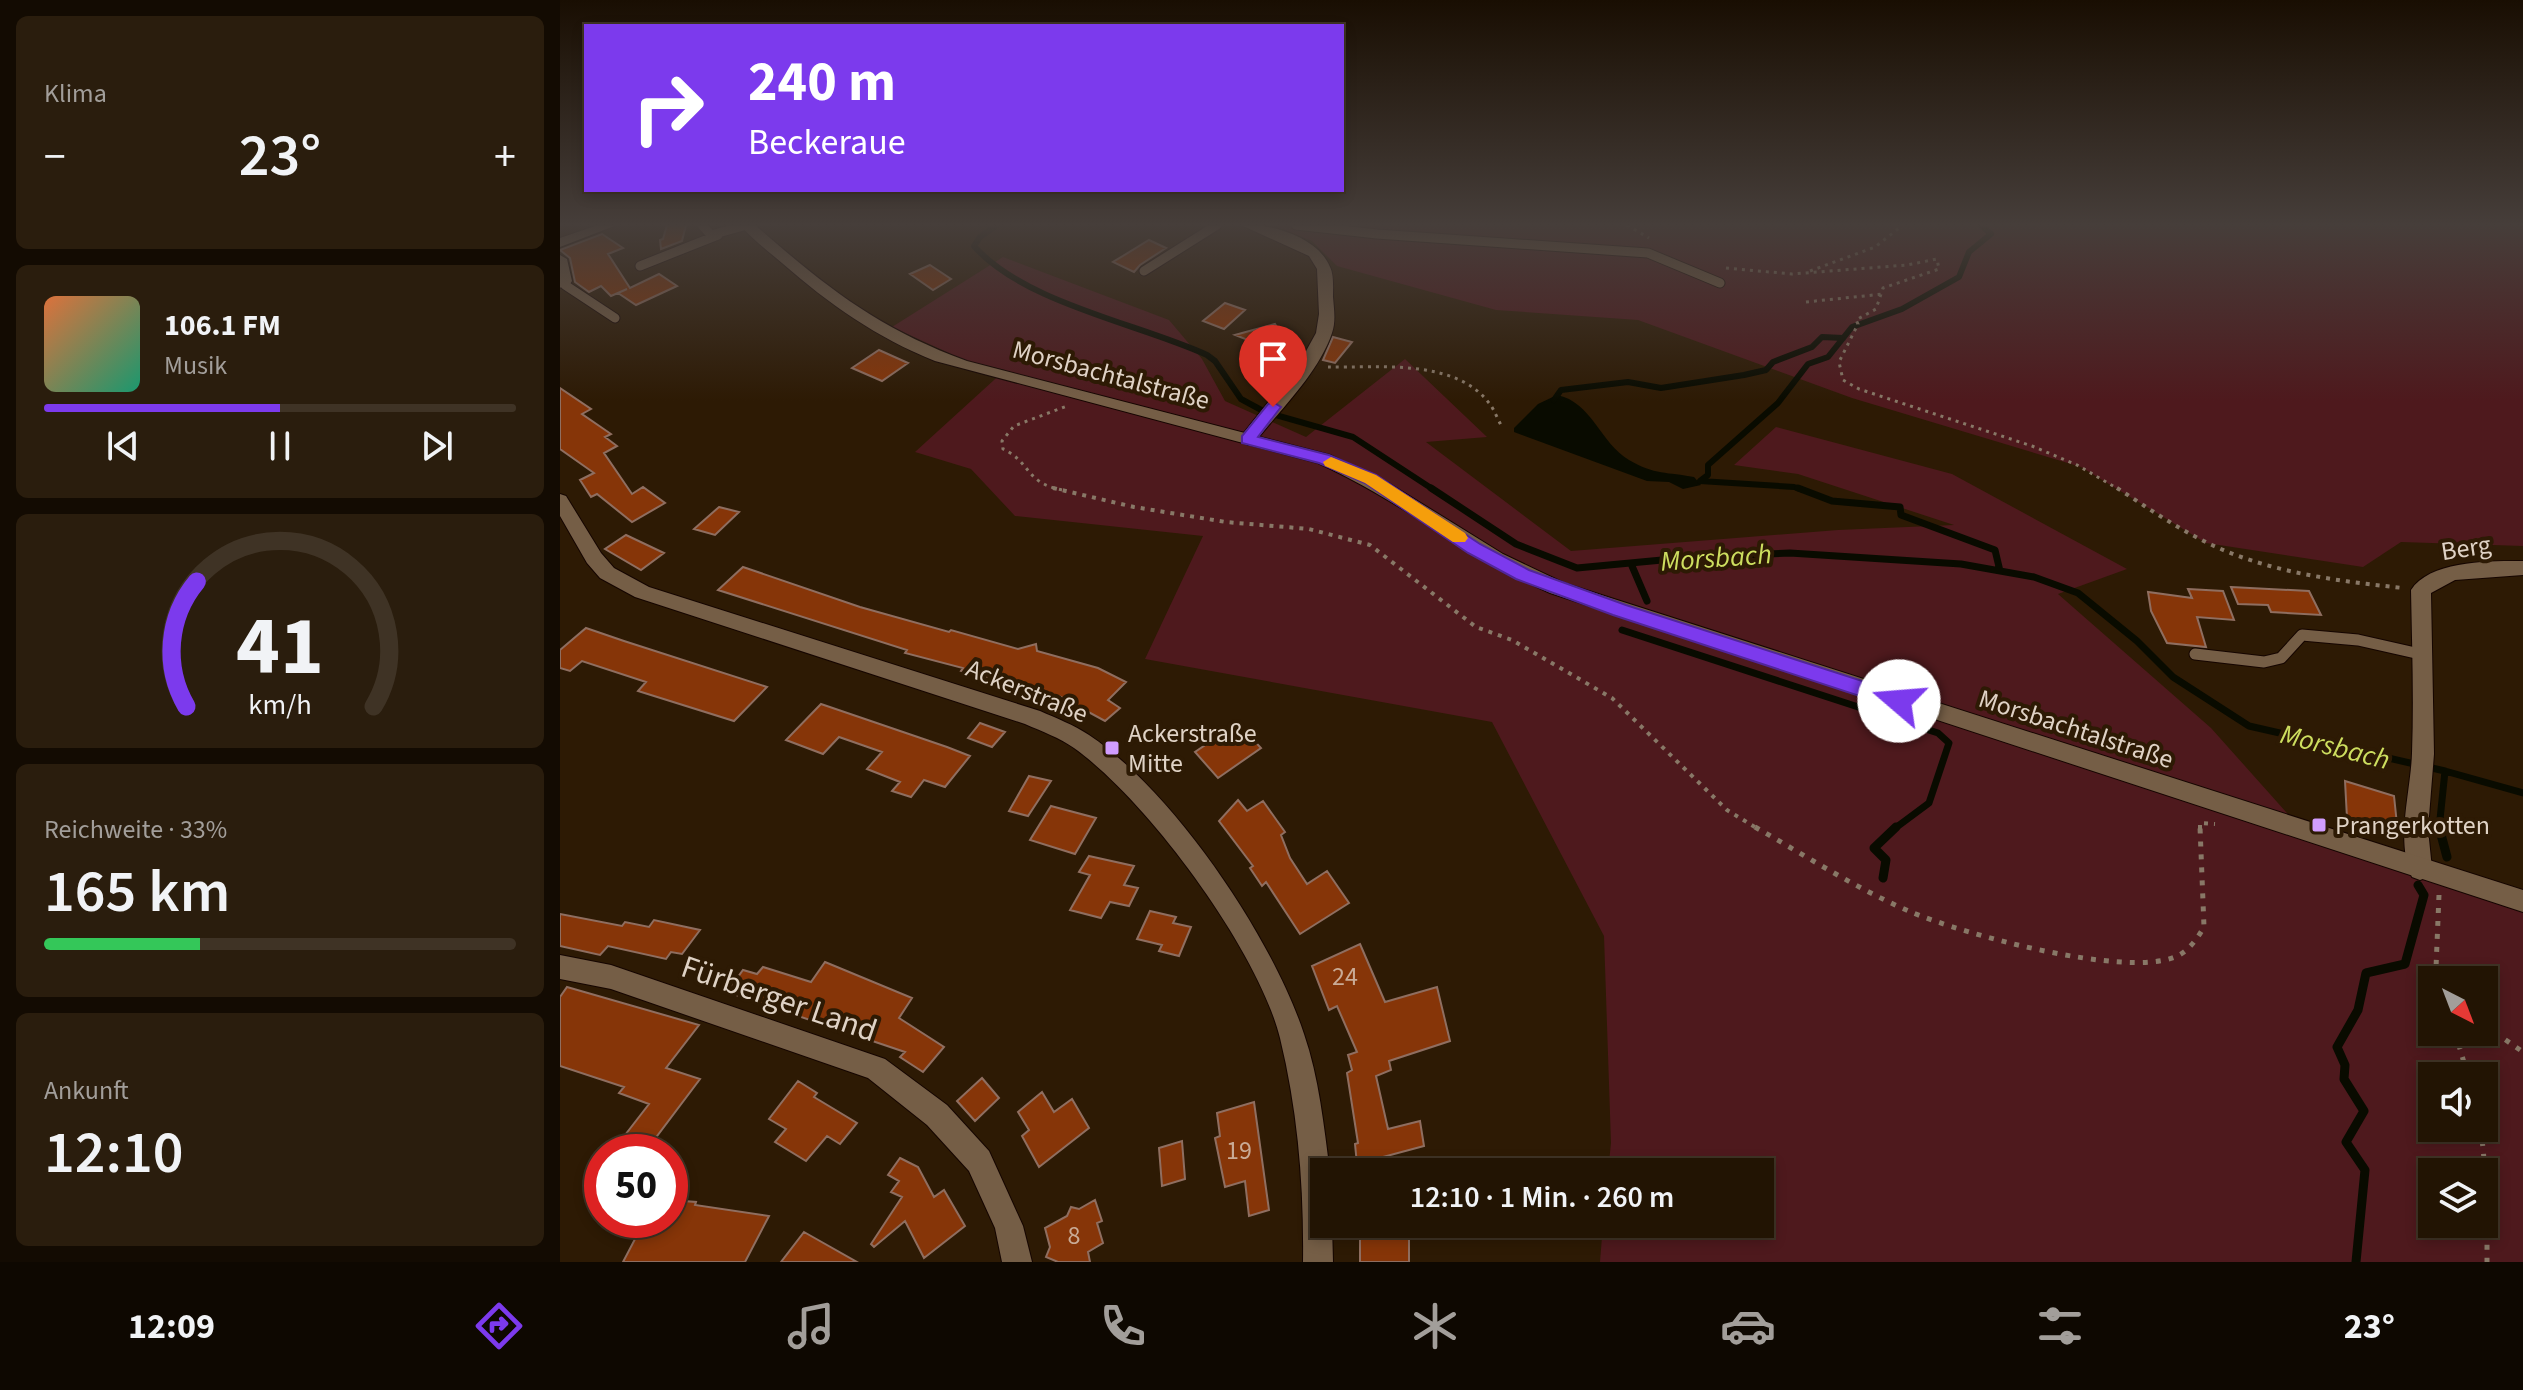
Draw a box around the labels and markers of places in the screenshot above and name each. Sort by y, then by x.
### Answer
pin [1239,325,1307,407]
place label: Ackerstraße Mitte [1128,715,1257,782]
marker: Ackerstraße Mitte [1103,739,1121,757]
place label: Prangerkotten [2335,807,2490,844]
marker: Prangerkotten [2310,816,2328,834]

